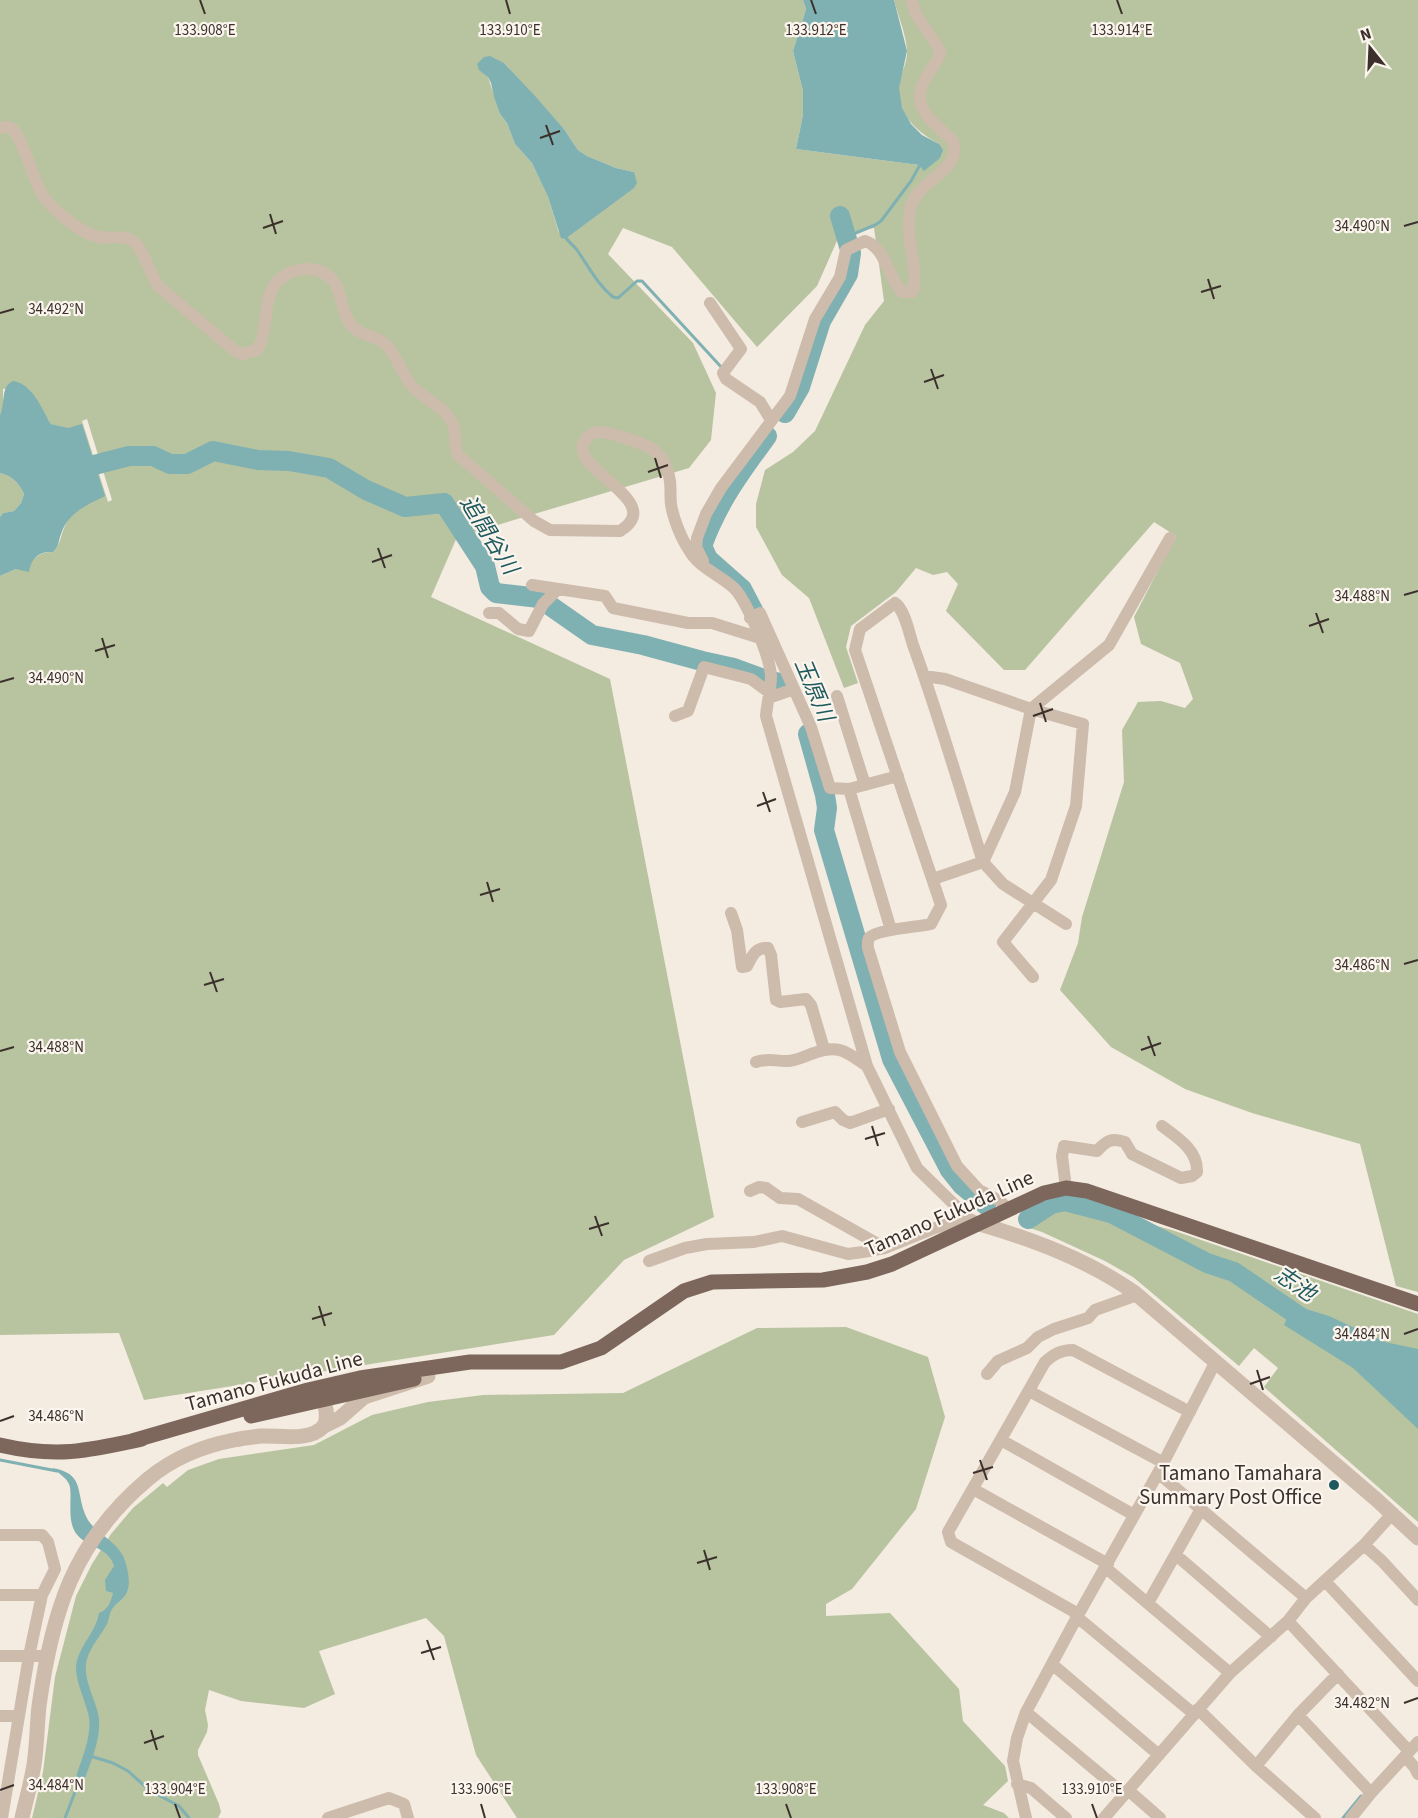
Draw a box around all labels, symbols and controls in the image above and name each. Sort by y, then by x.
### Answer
north arrow [1340,18,1400,78]
text: 133.908°E [174,20,236,41]
text: 133.910°E [479,20,541,41]
text: 133.912°E [785,20,847,41]
text: 133.914°E [1091,20,1153,41]
text: N [1357,23,1374,47]
text: 34.490°N [1334,216,1390,237]
text: 34.492°N [28,299,84,320]
water label: 追間谷川 [452,489,527,582]
text: 34.488°N [1334,586,1390,607]
water label: 玉原川 [786,653,842,728]
text: 34.490°N [28,668,84,689]
text: 34.486°N [1334,955,1390,976]
text: 34.488°N [28,1037,84,1058]
street label: Tamano Fukuda Line [860,1162,1038,1264]
water label: 志池 [1268,1258,1324,1311]
text: 34.484°N [1334,1324,1390,1345]
street label: Tamano Fukuda Line [182,1343,366,1419]
text: 34.486°N [28,1406,84,1427]
place label: Tamano Tamahara Summary Post Office [1139,1458,1322,1512]
marker: Tamano Tamahara Summary Post Office [1327,1478,1341,1492]
text: 34.482°N [1334,1693,1390,1714]
text: 34.484°N [28,1775,84,1796]
text: 133.904°E [144,1779,206,1800]
text: 133.906°E [450,1779,512,1800]
text: 133.908°E [755,1779,817,1800]
text: 133.910°E [1061,1779,1123,1800]

